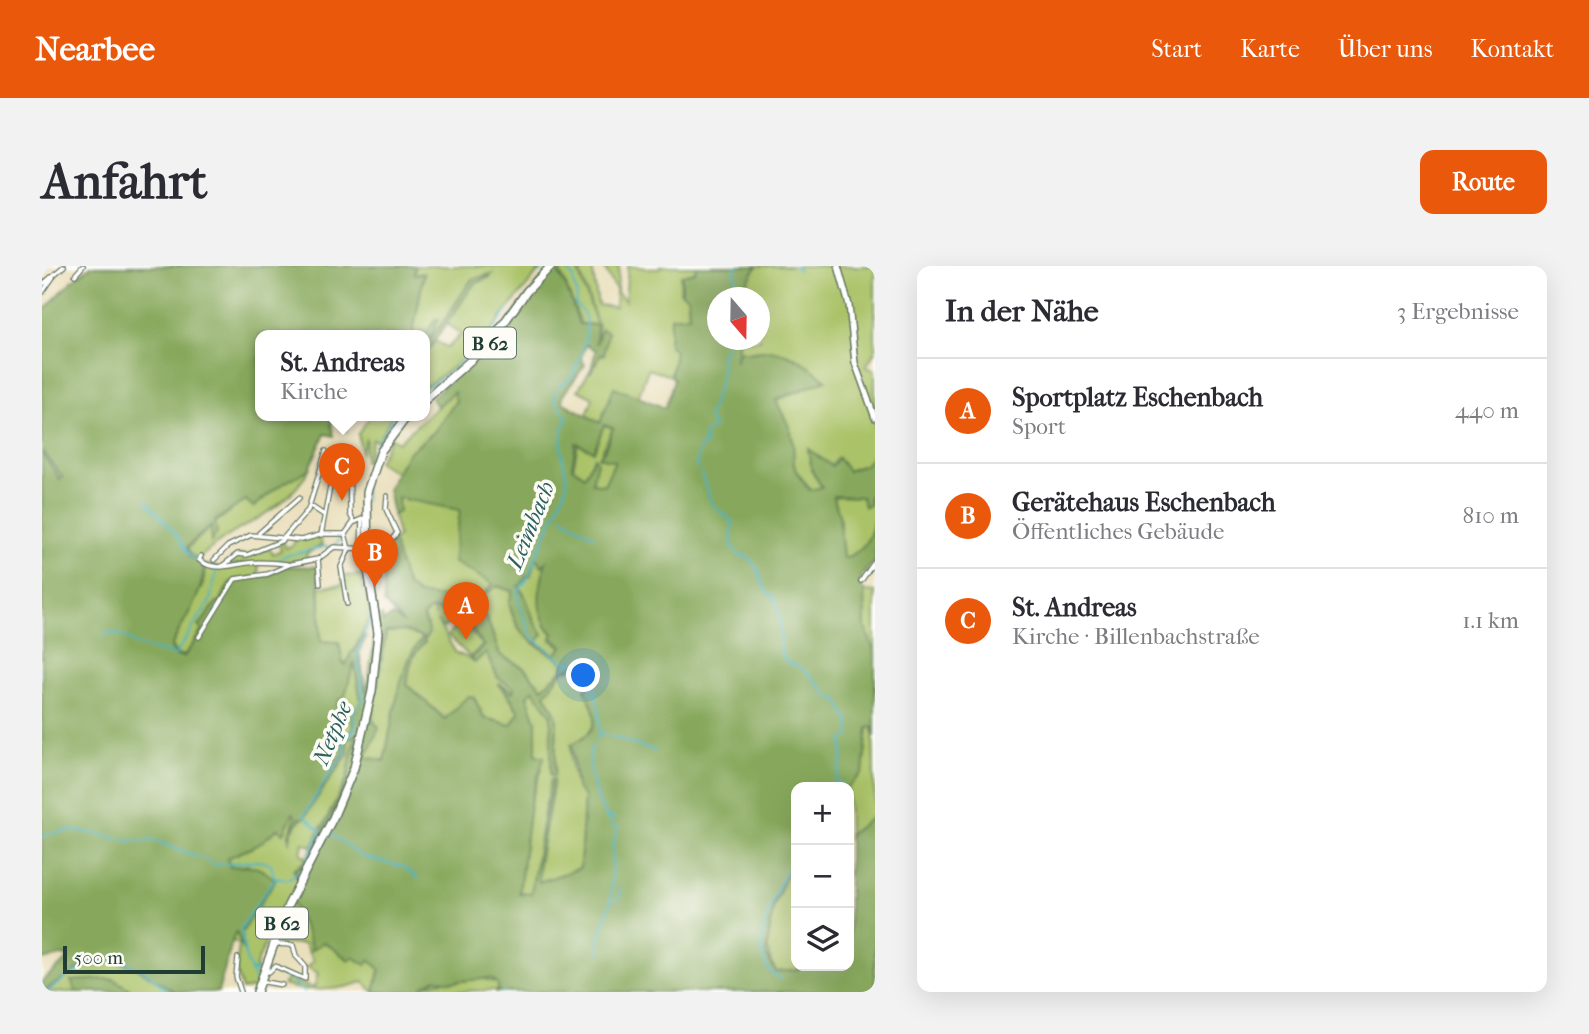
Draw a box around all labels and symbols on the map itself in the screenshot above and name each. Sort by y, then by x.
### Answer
north arrow [707,287,770,350]
road number: B 62 [464,327,516,358]
pin: C [319,443,365,501]
water label: Leimbach [500,478,560,575]
pin: B [352,529,398,587]
pin: A [443,582,489,640]
your location [566,658,600,692]
water label: Netphe [307,697,358,770]
road number: B 62 [256,908,308,938]
scale bar [63,943,205,975]

